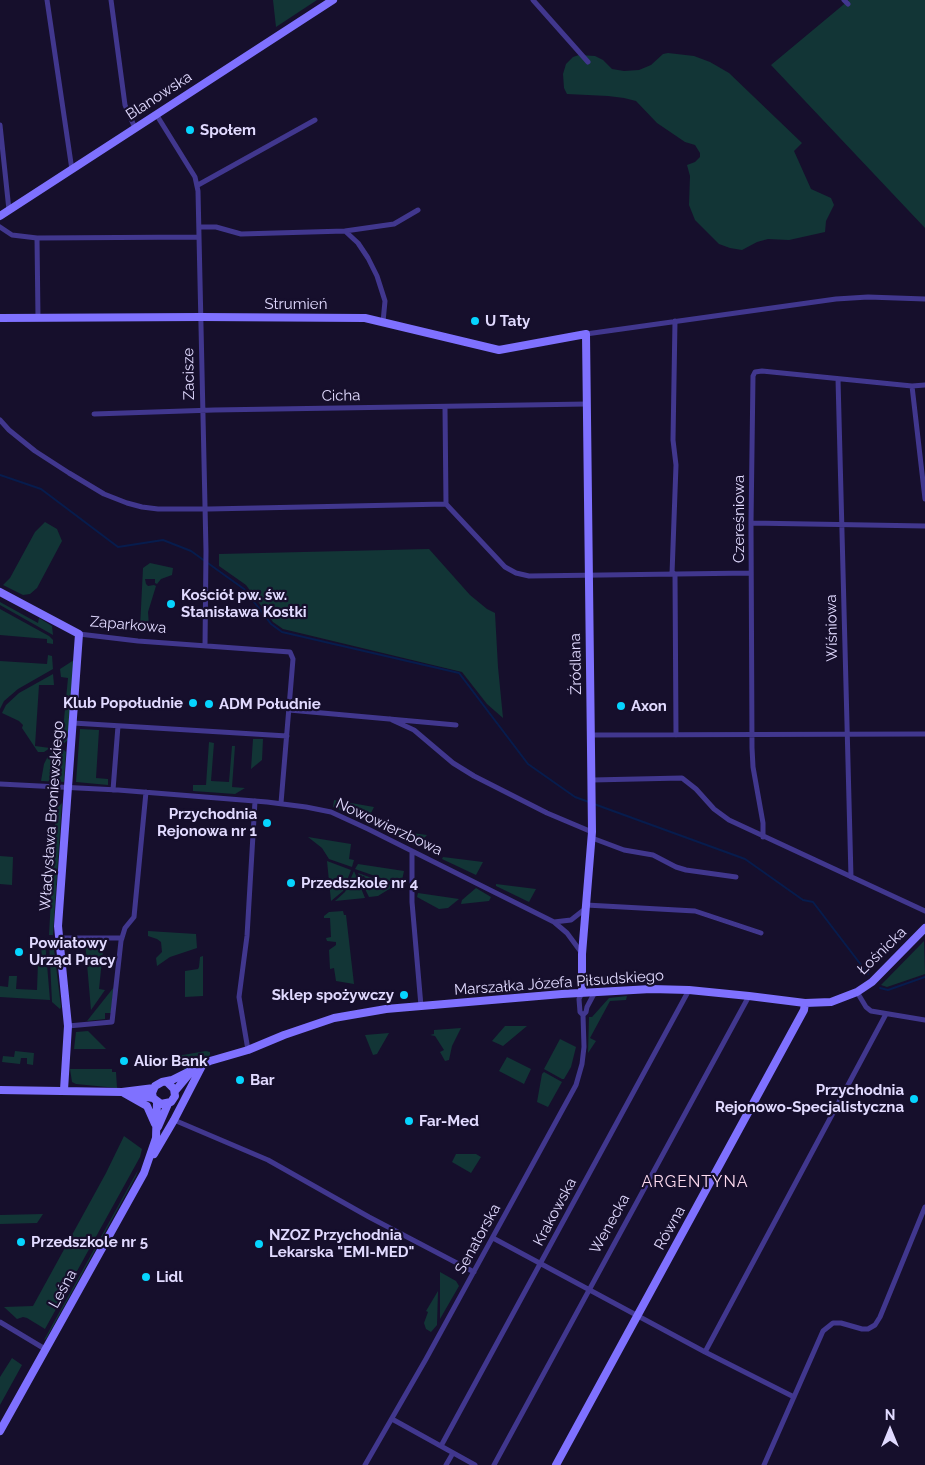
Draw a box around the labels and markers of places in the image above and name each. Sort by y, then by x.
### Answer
place label: Społem [200,121,256,139]
marker: Społem [184,124,196,136]
place label: U Taty [485,312,530,330]
marker: U Taty [469,315,481,327]
place label: Kościół pw. św. Stanisława Kostki [181,586,307,621]
marker: Kościół pw. św. Stanisława Kostki [165,598,177,610]
place label: Klub Popołudnie [63,694,183,712]
place label: ADM Południe [219,695,321,713]
marker: Klub Popołudnie [187,697,199,709]
place label: Axon [631,697,667,715]
marker: ADM Południe [203,698,215,710]
marker: Axon [615,700,627,712]
place label: Przychodnia Rejonowa nr 1 [157,805,257,840]
marker: Przychodnia Rejonowa nr 1 [261,817,273,829]
place label: Przedszkole nr 4 [301,874,418,892]
marker: Przedszkole nr 4 [285,877,297,889]
place label: Powiatowy Urząd Pracy [29,934,115,969]
marker: Powiatowy Urząd Pracy [13,946,25,958]
place label: Sklep spożywczy [272,986,394,1004]
marker: Sklep spożywczy [398,989,410,1001]
place label: Alior Bank [134,1052,207,1070]
marker: Alior Bank [118,1055,130,1067]
place label: Bar [250,1071,275,1089]
marker: Bar [234,1074,246,1086]
place label: Przychodnia Rejonowo-Specjalistyczna [715,1081,904,1116]
marker: Przychodnia Rejonowo-Specjalistyczna [908,1093,920,1105]
place label: Far-Med [419,1112,479,1130]
marker: Far-Med [403,1115,415,1127]
place label: NZOZ Przychodnia Lekarska "EMI-MED" [269,1226,414,1261]
place label: Przedszkole nr 5 [31,1233,148,1251]
marker: Przedszkole nr 5 [15,1236,27,1248]
marker: NZOZ Przychodnia Lekarska "EMI-MED" [253,1238,265,1250]
place label: Lidl [156,1268,183,1286]
marker: Lidl [140,1271,152,1283]

